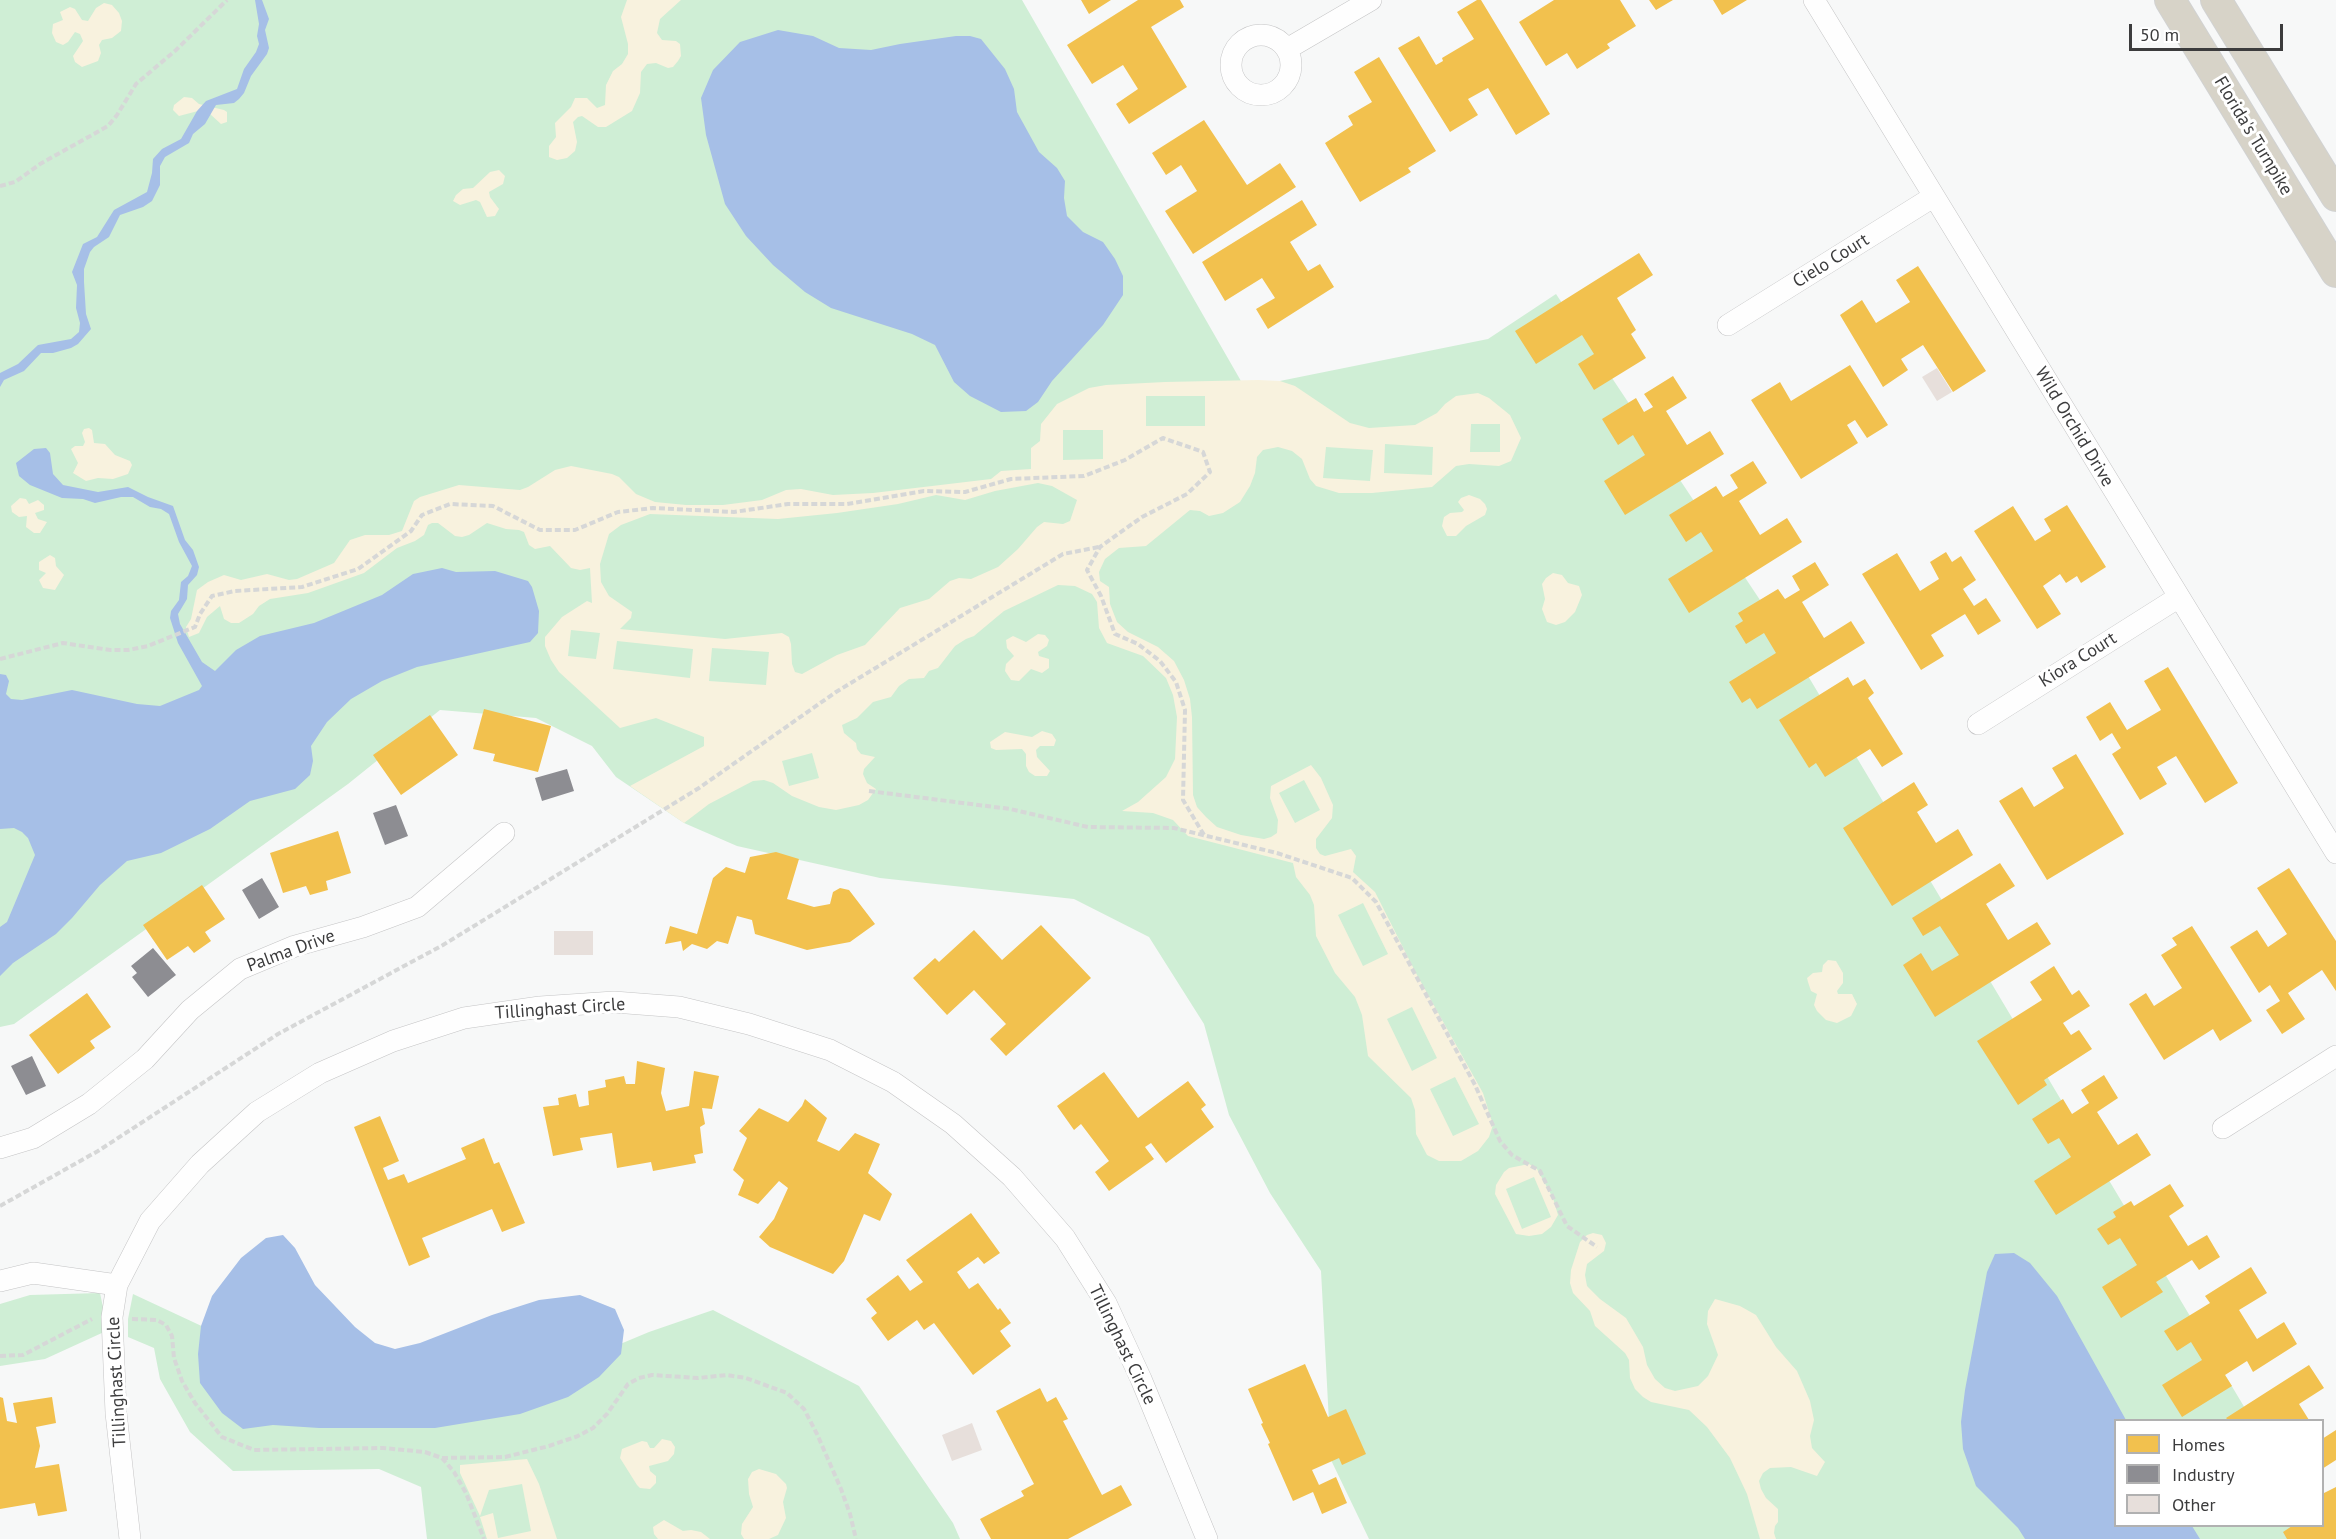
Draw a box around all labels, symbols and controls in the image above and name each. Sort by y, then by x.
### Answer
scale bar [2132,12,2286,50]
text: 50 m [2140,23,2179,46]
street label: Florida's Turnpike [2209,73,2297,199]
street label: Cielo Court [1789,229,1873,293]
street label: Wild Orchid Drive [2030,363,2118,491]
street label: Kiora Court [2035,628,2121,692]
street label: Palma Drive [244,925,338,977]
street label: Tillinghast Circle [494,994,626,1024]
street label: Tillinghast Circle [1084,1282,1160,1408]
street label: Tillinghast Circle [103,1316,131,1448]
legend [2114,1419,2324,1527]
text: Homes [2172,1433,2225,1456]
text: Industry [2172,1463,2235,1486]
text: Other [2172,1493,2216,1516]

